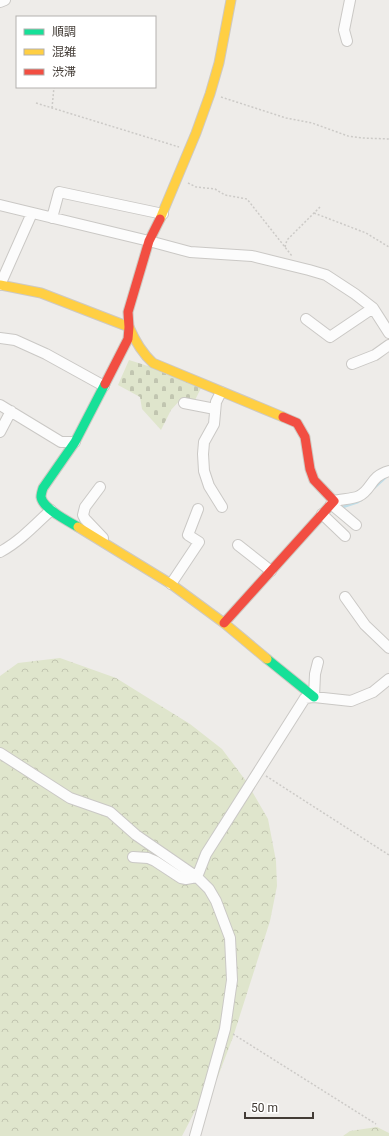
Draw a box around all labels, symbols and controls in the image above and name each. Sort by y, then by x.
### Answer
legend [16,16,156,88]
text: 順調 [52,25,76,39]
text: 混雑 [52,45,76,59]
text: 渋滞 [52,65,76,79]
scale bar [245,1094,313,1120]
text: 50 m [251,1101,278,1115]

